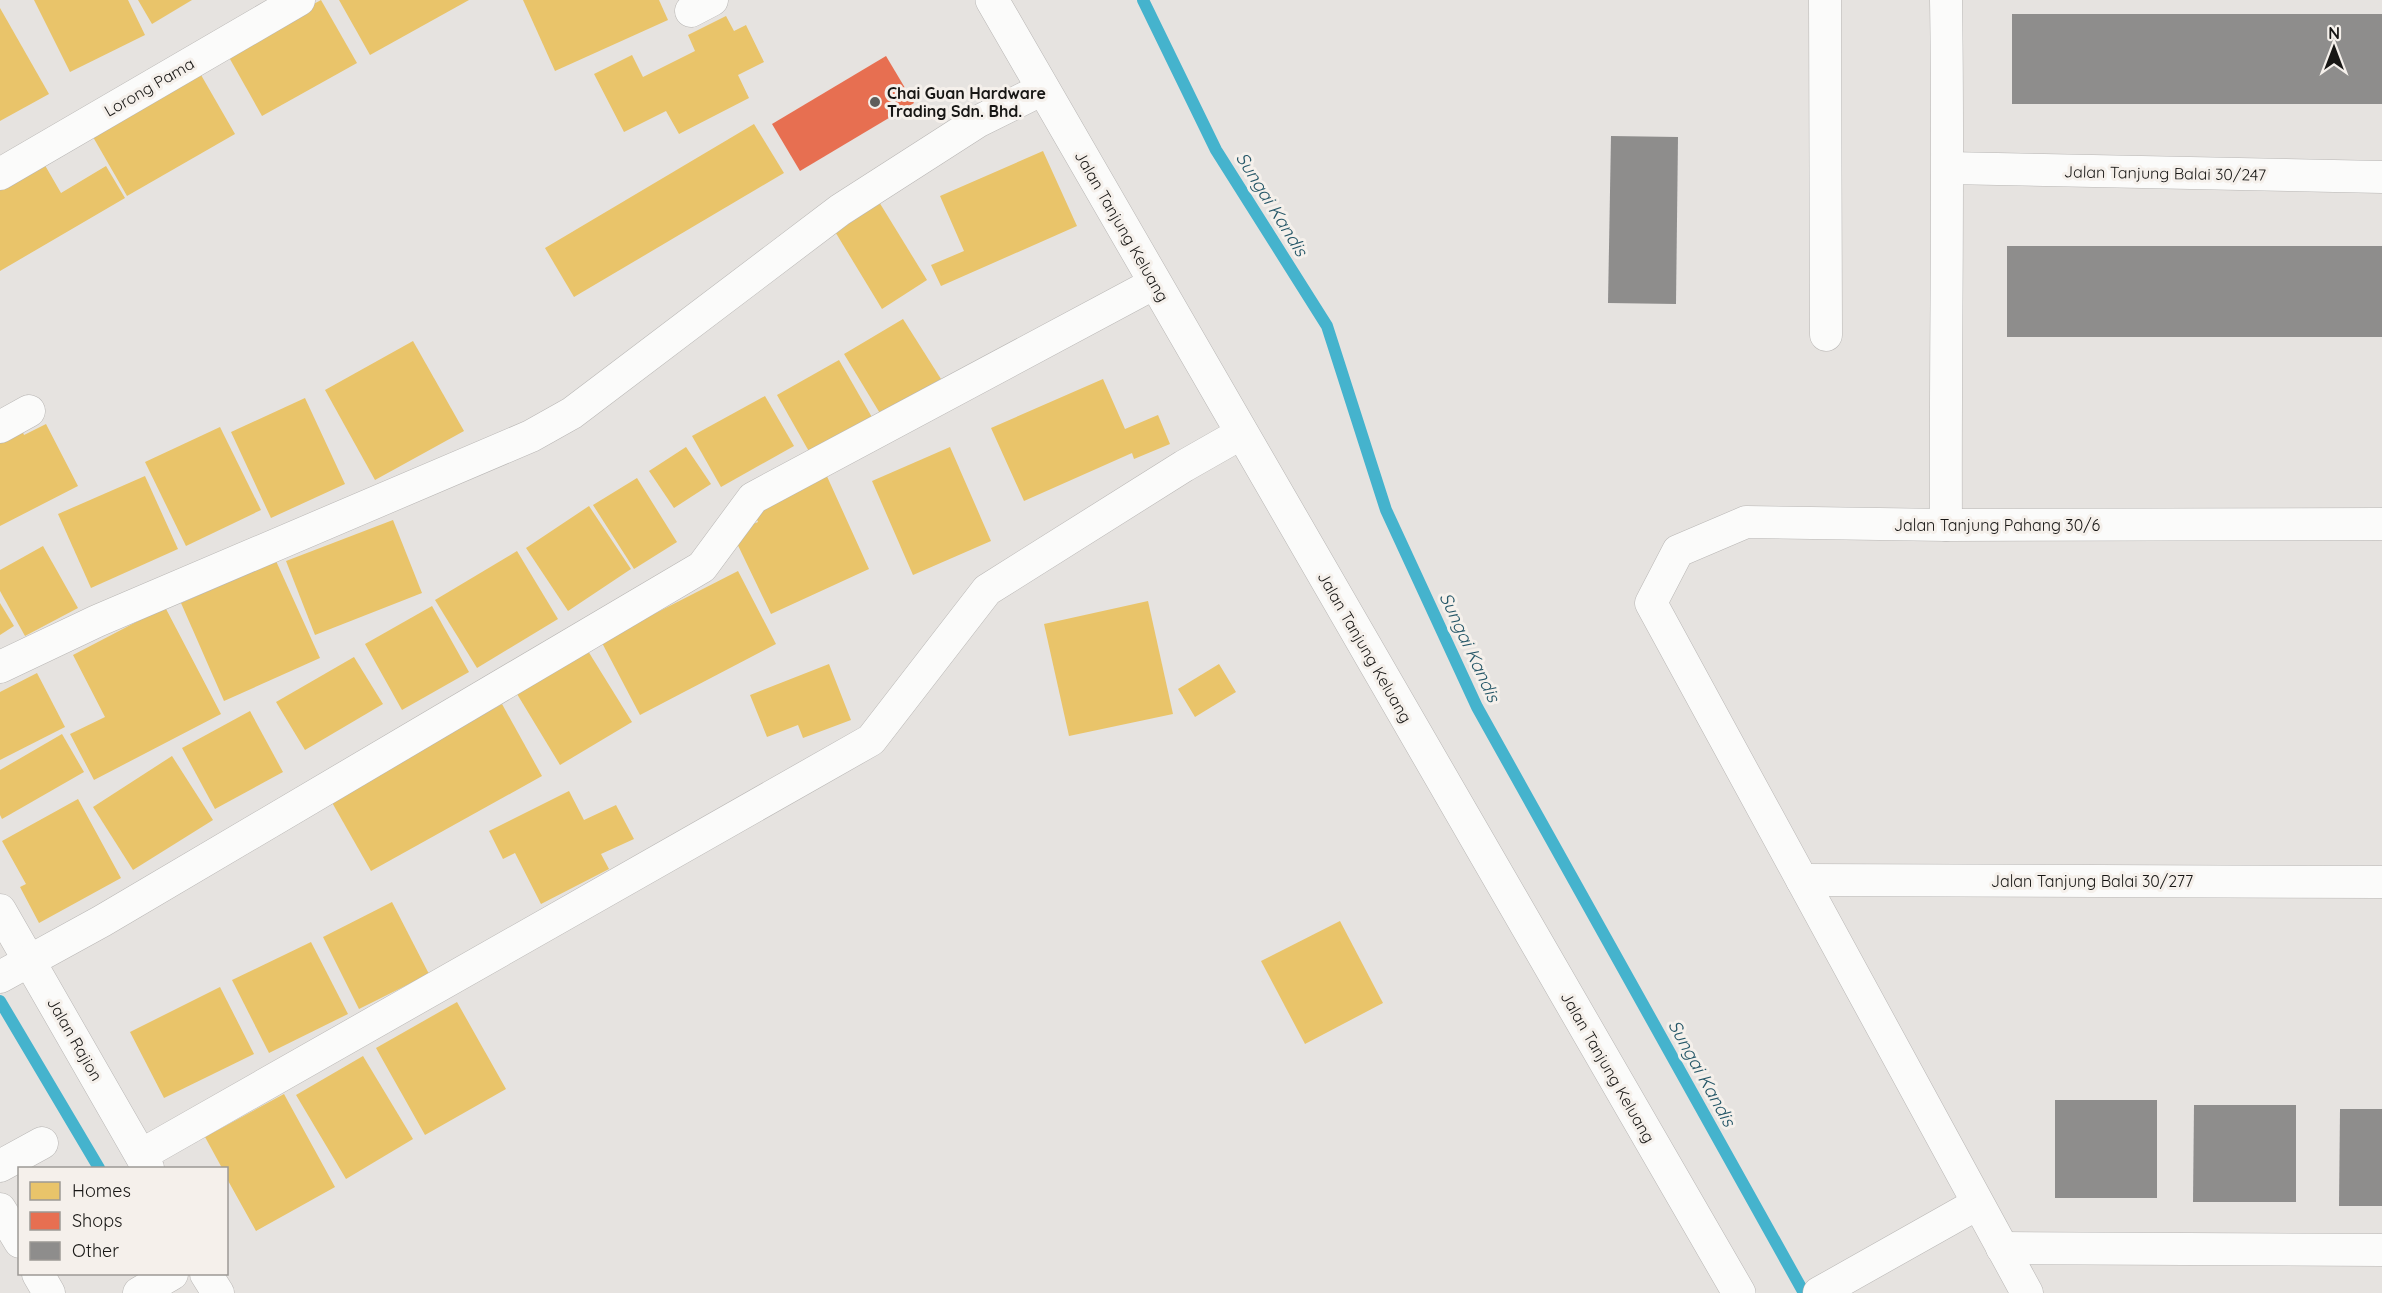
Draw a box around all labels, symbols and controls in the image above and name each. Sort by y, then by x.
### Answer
north arrow [2304,18,2364,78]
text: N [2328,23,2340,43]
street label: Lorong Pama [100,53,198,121]
place label: Chai Guan Hardware Trading Sdn. Bhd. [887,83,1046,121]
marker: Chai Guan Hardware Trading Sdn. Bhd. [868,95,882,109]
street label: Jalan Tanjung Keluang [1071,147,1173,305]
water label: Sungai Kandis [1231,148,1314,262]
street label: Jalan Tanjung Balai 30/247 [2064,161,2266,185]
street label: Jalan Tanjung Pahang 30/6 [1894,515,2101,535]
street label: Jalan Tanjung Keluang [1314,568,1416,726]
water label: Sungai Kandis [1435,589,1506,707]
street label: Jalan Tanjung Balai 30/277 [1991,871,2193,891]
street label: Jalan Tanjung Keluang [1557,988,1659,1146]
street label: Jalan Rajion [43,994,107,1084]
water label: Sungai Kandis [1663,1016,1741,1132]
legend [18,1167,228,1275]
text: Homes [72,1179,131,1202]
text: Shops [72,1209,123,1232]
text: Other [72,1239,119,1262]

